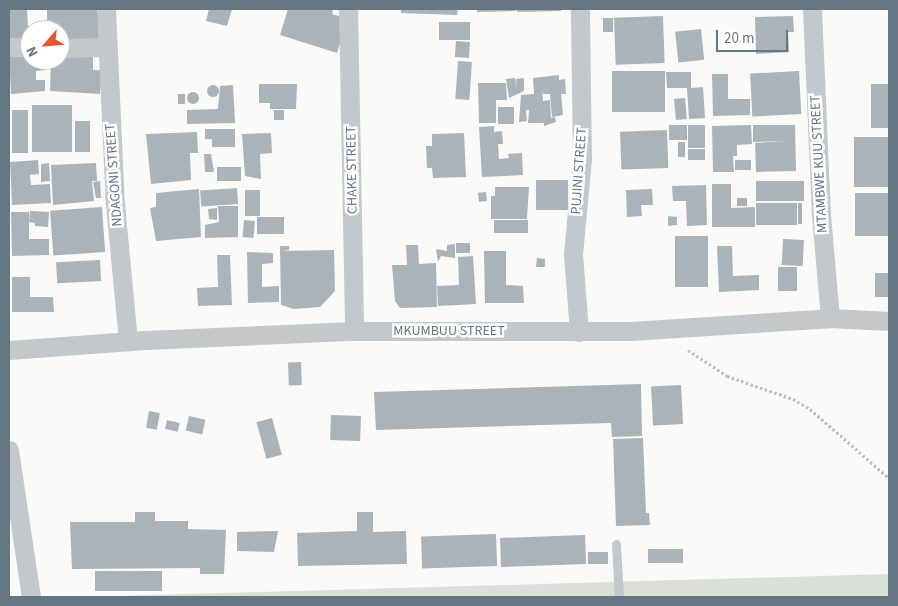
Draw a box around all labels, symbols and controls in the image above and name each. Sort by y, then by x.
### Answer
north arrow [20,20,70,70]
scale bar [718,20,790,52]
text: 20 m [724,28,754,49]
text: N [22,43,44,60]
street label: MTAMBWE KUU STREET [807,95,831,233]
street label: NDAGONI STREET [102,123,126,227]
street label: CHAKE STREET [343,126,361,214]
street label: PUJINI STREET [568,127,590,215]
street label: MKUMBUU STREET [393,323,505,339]

